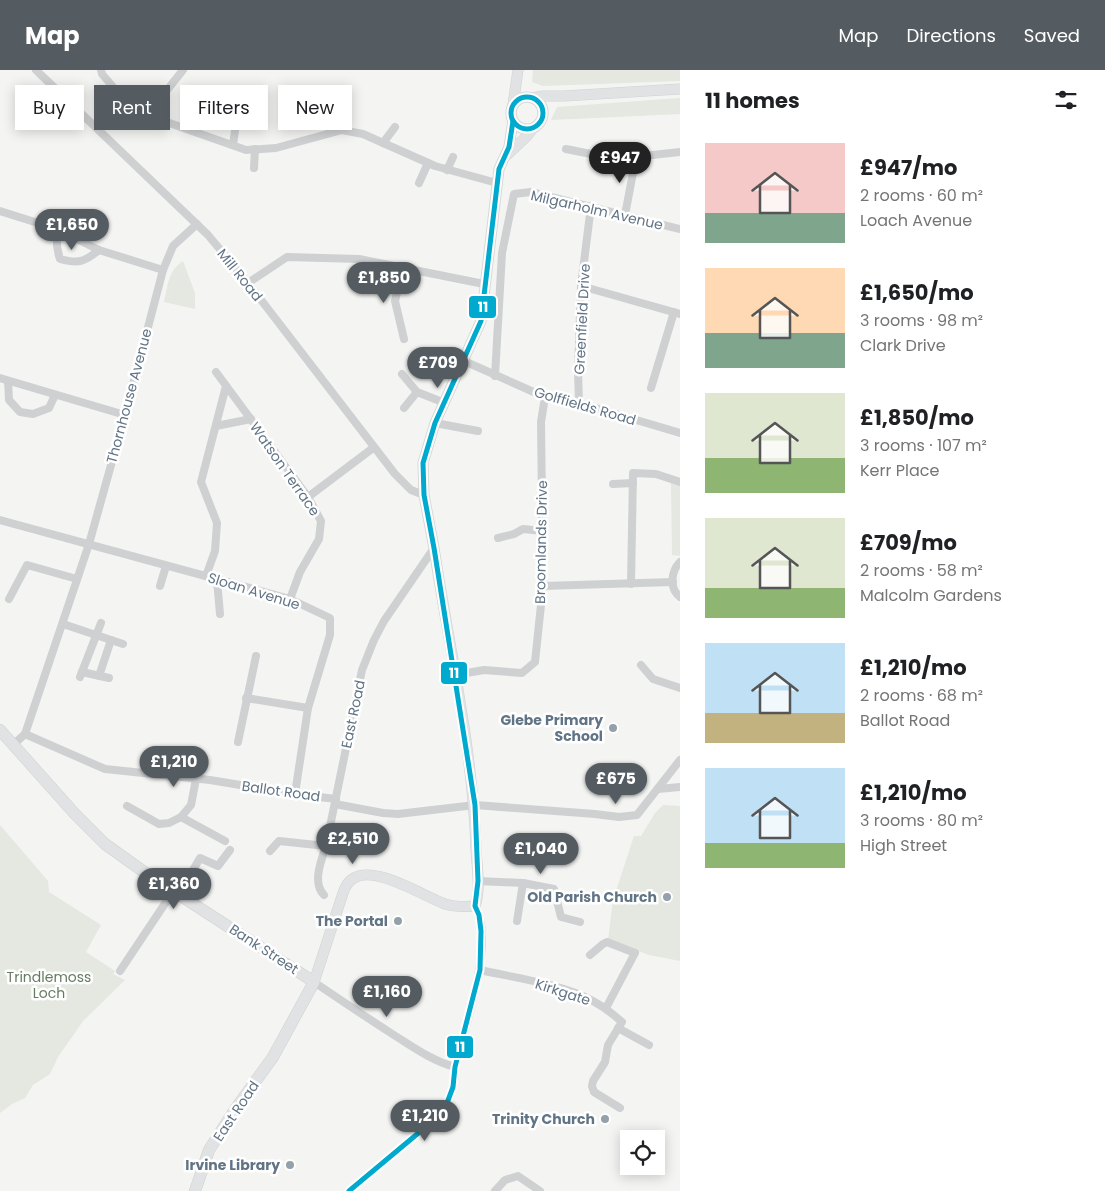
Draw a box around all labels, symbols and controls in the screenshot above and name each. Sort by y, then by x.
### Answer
text: Map [25,19,80,52]
text: Map [839,23,878,48]
text: Directions [906,23,996,48]
text: Saved [1024,23,1080,48]
chip: Buy [15,85,84,130]
chip: Rent [94,85,170,130]
chip: Filters [180,85,268,130]
chip: New [278,85,352,130]
text: 11 homes [705,86,800,115]
icon: filters [1052,86,1080,114]
pin: £947 [590,142,650,184]
text: £947 [600,146,640,169]
text: £947/mo [860,153,957,182]
icon: home [745,163,805,223]
text: 2 rooms · 60 m² [860,184,983,207]
street label: Milgarholm Avenue [529,185,665,235]
pin: £1,650 [31,208,113,251]
text: Loach Avenue [860,209,972,232]
text: £1,650 [46,213,98,236]
street label: Mill Road [213,244,267,306]
pin: £1,850 [343,262,425,304]
street label: Greenfield Drive [569,263,595,375]
text: £1,850 [358,266,410,289]
text: £1,650/mo [860,278,974,307]
icon: home [745,288,805,348]
line badge: 11 [468,295,497,319]
text: 11 [478,297,488,317]
text: 3 rooms · 98 m² [860,309,983,332]
street label: Thornhouse Avenue [101,326,157,466]
text: Clark Drive [860,334,946,357]
pin: £709 [408,346,468,389]
text: £709 [418,351,458,374]
street label: Golffields Road [532,382,638,430]
text: £1,850/mo [860,403,974,432]
icon: home [745,413,805,473]
street label: Watson Terrace [245,418,325,520]
text: 3 rooms · 107 m² [860,434,987,457]
text: Kerr Place [860,459,939,482]
street label: Broomlands Drive [530,480,552,604]
text: £709/mo [860,528,957,557]
icon: home [745,538,805,598]
text: 2 rooms · 58 m² [860,559,983,582]
street label: Sloan Avenue [205,567,303,615]
text: Malcolm Gardens [860,584,1002,607]
text: £1,210/mo [860,653,967,682]
line badge: 11 [440,661,468,685]
text: 11 [449,663,459,683]
icon: home [745,663,805,723]
street label: East Road [336,678,370,750]
text: 2 rooms · 68 m² [860,684,983,707]
text: Ballot Road [860,709,950,732]
place label: Glebe Primary School [500,710,603,746]
marker: Glebe Primary School [607,722,619,734]
pin: £1,210 [133,746,215,788]
text: £1,210 [151,750,197,773]
pin: £675 [586,762,646,805]
text: £675 [596,767,636,790]
street label: Ballot Road [240,776,322,806]
text: £1,210/mo [860,778,967,807]
icon: home [745,788,805,848]
text: 3 rooms · 80 m² [860,809,983,832]
pin: £2,510 [312,822,394,865]
text: £2,510 [327,827,379,850]
pin: £1,040 [500,832,582,875]
text: High Street [860,834,947,857]
text: £1,040 [515,837,567,860]
pin: £1,360 [133,868,215,910]
text: £1,360 [148,872,200,895]
place label: Old Parish Church [527,887,657,907]
marker: Old Parish Church [661,891,673,903]
place label: The Portal [316,911,388,931]
marker: The Portal [392,915,404,927]
street label: Bank Street [225,919,303,979]
park label: Trindlemoss Loch [7,967,91,1003]
street label: Kirkgate [533,974,593,1010]
pin: £1,160 [346,976,428,1018]
text: £1,160 [363,980,411,1003]
line badge: 11 [446,1035,474,1059]
text: 11 [455,1037,465,1057]
street label: East Road [208,1077,264,1145]
pin: £1,210 [384,1100,466,1142]
text: £1,210 [402,1104,448,1127]
place label: Trinity Church [492,1109,595,1129]
marker: Trinity Church [599,1113,611,1125]
map controls [620,1130,665,1175]
button: locate [620,1130,665,1175]
place label: Irvine Library [185,1155,280,1175]
marker: Irvine Library [284,1159,296,1171]

